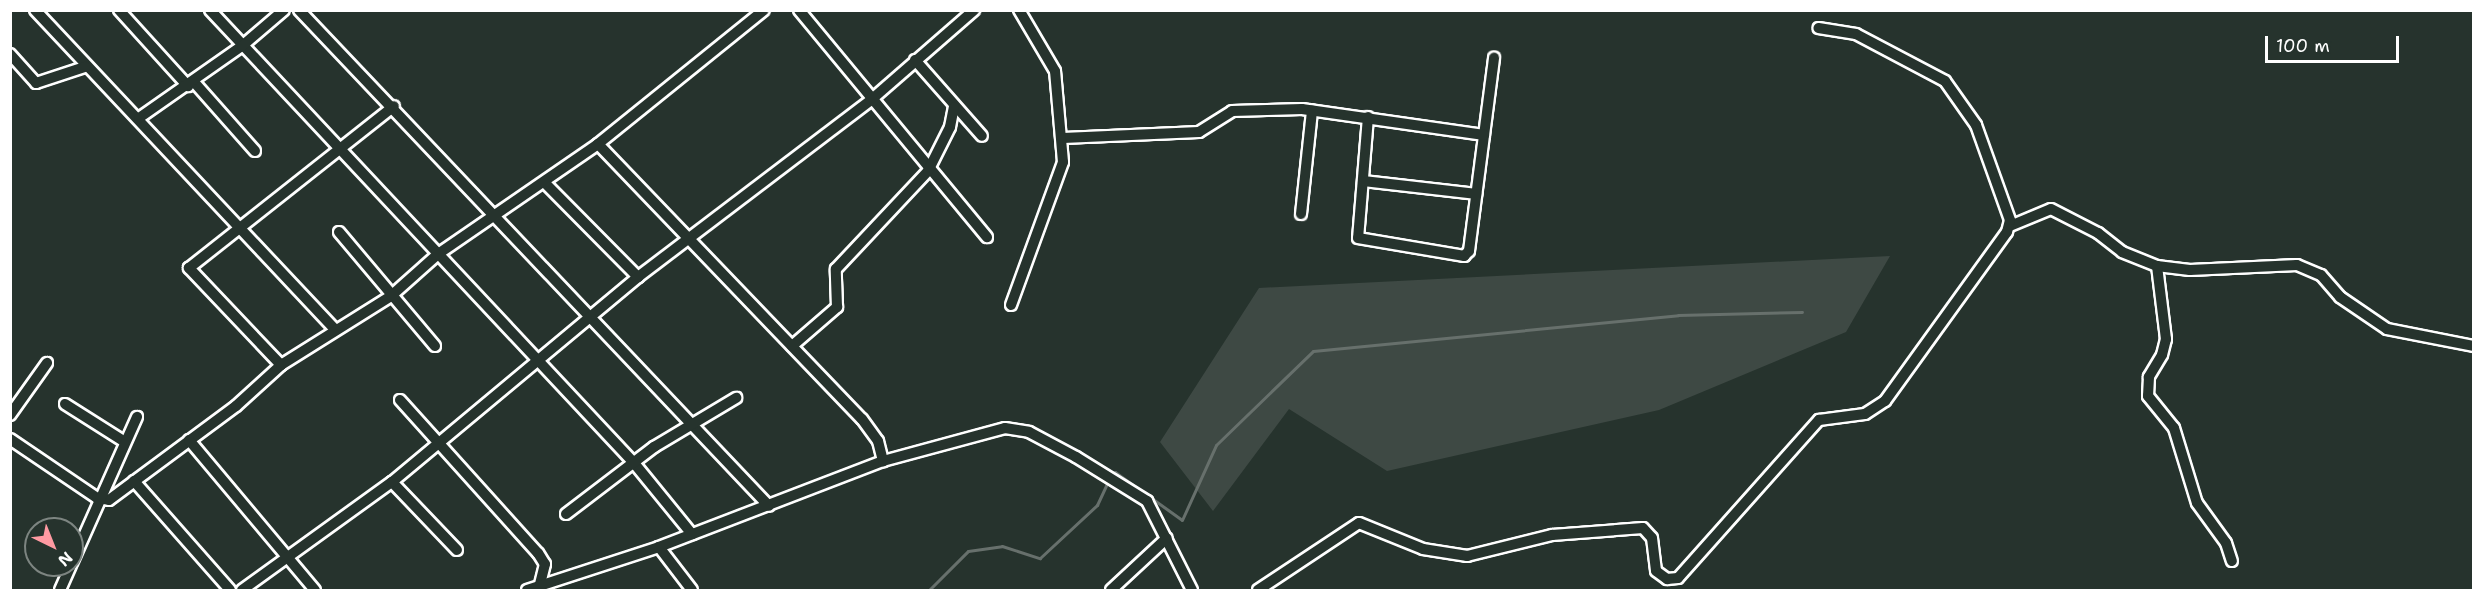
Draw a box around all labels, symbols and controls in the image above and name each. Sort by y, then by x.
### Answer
scale bar [2268,24,2402,62]
text: 100 m [2276,34,2330,58]
north arrow [24,517,84,577]
text: N [53,547,77,571]

